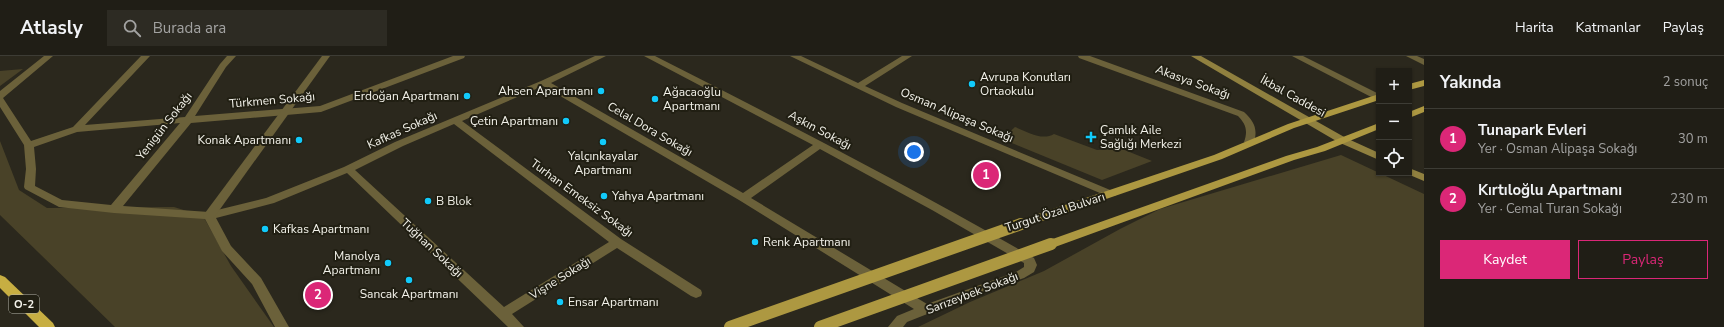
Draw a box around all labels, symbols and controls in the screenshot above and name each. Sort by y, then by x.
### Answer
search box [107,10,387,46]
text: Atlasly [20,15,83,41]
icon: search [121,17,143,39]
text: Burada ara [153,18,226,38]
text: Harita [1515,18,1554,37]
text: Katmanlar [1576,18,1641,37]
text: Paylaş [1663,18,1704,37]
street label: Akasya Sokağı [1153,61,1233,103]
map controls [1376,68,1412,176]
button: + [1376,68,1412,104]
place label: Avrupa Konutları Ortaokulu [980,69,1071,99]
street label: İkbal Caddesi [1258,71,1328,121]
text: Yakında [1440,71,1501,94]
text: 2 sonuç [1663,73,1708,91]
marker: Avrupa Konutları Ortaokulu [967,79,977,89]
place label: Ahsen Apartmanı [498,83,593,99]
place label: Ağacaoğlu Apartmanı [663,84,721,114]
street label: Osman Alipaşa Sokağı [898,84,1016,146]
marker: Ahsen Apartmanı [596,86,606,96]
street label: Türkmen Sokağı [228,88,316,112]
place label: Erdoğan Apartmanı [354,88,459,104]
street label: Yenigün Sokağı [132,89,196,164]
marker: Erdoğan Apartmanı [462,91,472,101]
marker: Ağacaoğlu Apartmanı [650,94,660,104]
street label: Celal Dora Sokağı [604,98,696,160]
button: − [1376,104,1412,140]
street label: Kafkas Sokağı [364,107,440,153]
street label: Aşkın Sokağı [786,107,854,153]
place label: Çetin Apartmanı [470,113,558,129]
marker: Çetin Apartmanı [561,116,571,126]
text: Tunapark Evleri [1478,120,1586,140]
place label: Çamlık Aile Sağlığı Merkezi [1100,122,1182,152]
text: 1 [1449,130,1457,148]
text: 30 m [1678,130,1708,148]
marker: Çamlık Aile Sağlığı Merkezi [1085,131,1097,143]
place label: Konak Apartmanı [198,132,291,148]
marker: Konak Apartmanı [294,135,304,145]
marker: Yalçınkayalar Apartmanı [598,137,608,147]
button: locate [1376,140,1412,176]
text: Yer · Osman Alipaşa Sokağı [1478,140,1637,158]
your location [904,142,924,162]
place label: Yalçınkayalar Apartmanı [567,148,639,178]
street label: Turhan Emeksiz Sokağı [527,155,637,241]
pin: 1 [973,160,999,190]
text: Kırtıloğlu Apartmanı [1478,180,1622,200]
place label: Yahya Apartmanı [611,188,704,204]
street label: Turgut Özal Bulvarı [1003,188,1107,236]
text: 2 [1449,190,1457,208]
text: 230 m [1670,190,1708,208]
marker: Yahya Apartmanı [599,191,609,201]
place label: B Blok [436,193,472,209]
marker: B Blok [423,196,433,206]
text: Yer · Cemal Turan Sokağı [1478,200,1622,218]
street label: Tuğhan Sokağı [398,215,466,281]
place label: Kafkas Apartmanı [273,221,369,237]
marker: Kafkas Apartmanı [260,224,270,234]
place label: Renk Apartmanı [763,234,850,250]
marker: Renk Apartmanı [750,237,760,247]
button: Kaydet [1440,240,1570,279]
button: Paylaş [1578,240,1708,279]
place label: Manolya Apartmanı [323,248,380,278]
street label: Vişne Sokağı [526,253,594,304]
marker: Manolya Apartmanı [383,258,393,268]
street label: Sarızeybek Sokağı [924,268,1020,318]
marker: Sancak Apartmanı [404,275,414,285]
pin: 2 [305,280,331,310]
place label: Sancak Apartmanı [360,286,458,302]
place label: Ensar Apartmanı [568,294,658,310]
road number: O-2 [9,295,39,313]
marker: Ensar Apartmanı [555,297,565,307]

